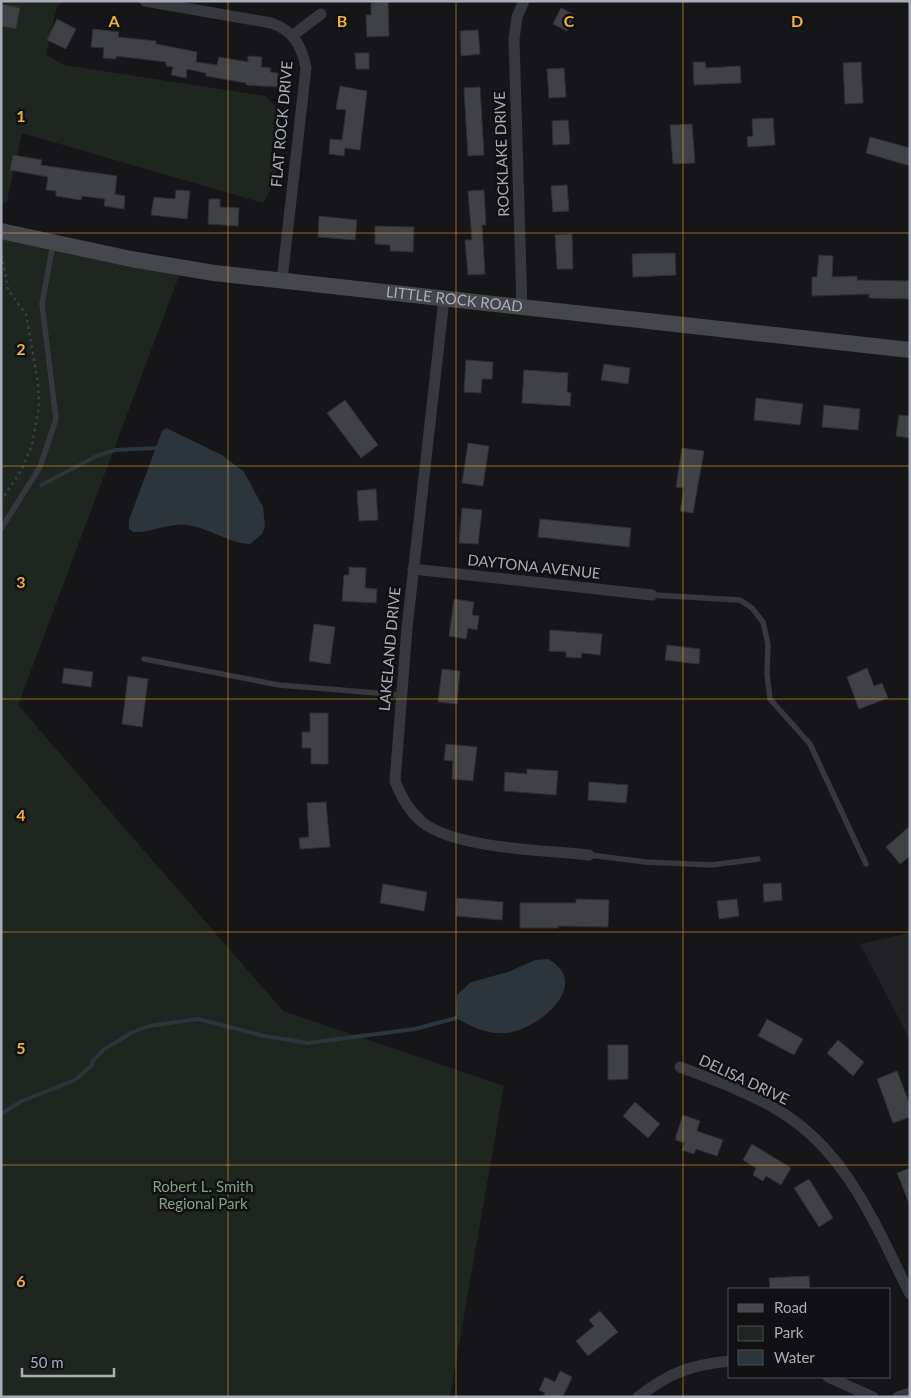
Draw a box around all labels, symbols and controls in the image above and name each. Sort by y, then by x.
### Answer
text: A [107,11,120,30]
text: B [337,11,347,30]
text: C [564,11,575,30]
text: D [791,11,803,30]
street label: FLAT ROCK DRIVE [267,60,295,188]
street label: ROCKLAKE DRIVE [490,91,512,217]
text: 1 [16,106,26,125]
street label: LITTLE ROCK ROAD [385,282,524,315]
text: 2 [16,339,26,358]
street label: DAYTONA AVENUE [467,550,602,582]
text: 3 [16,572,26,591]
street label: LAKELAND DRIVE [375,586,403,712]
text: 4 [16,805,26,824]
text: 5 [16,1038,26,1057]
street label: DELISA DRIVE [697,1050,792,1108]
park label: Robert L. Smith Regional Park [152,1177,254,1212]
text: 6 [16,1271,26,1290]
legend [728,1288,891,1378]
text: Road [774,1298,807,1316]
text: Park [774,1323,804,1341]
scale bar [22,1346,115,1378]
text: Water [774,1348,815,1366]
text: 50 m [30,1353,64,1371]

